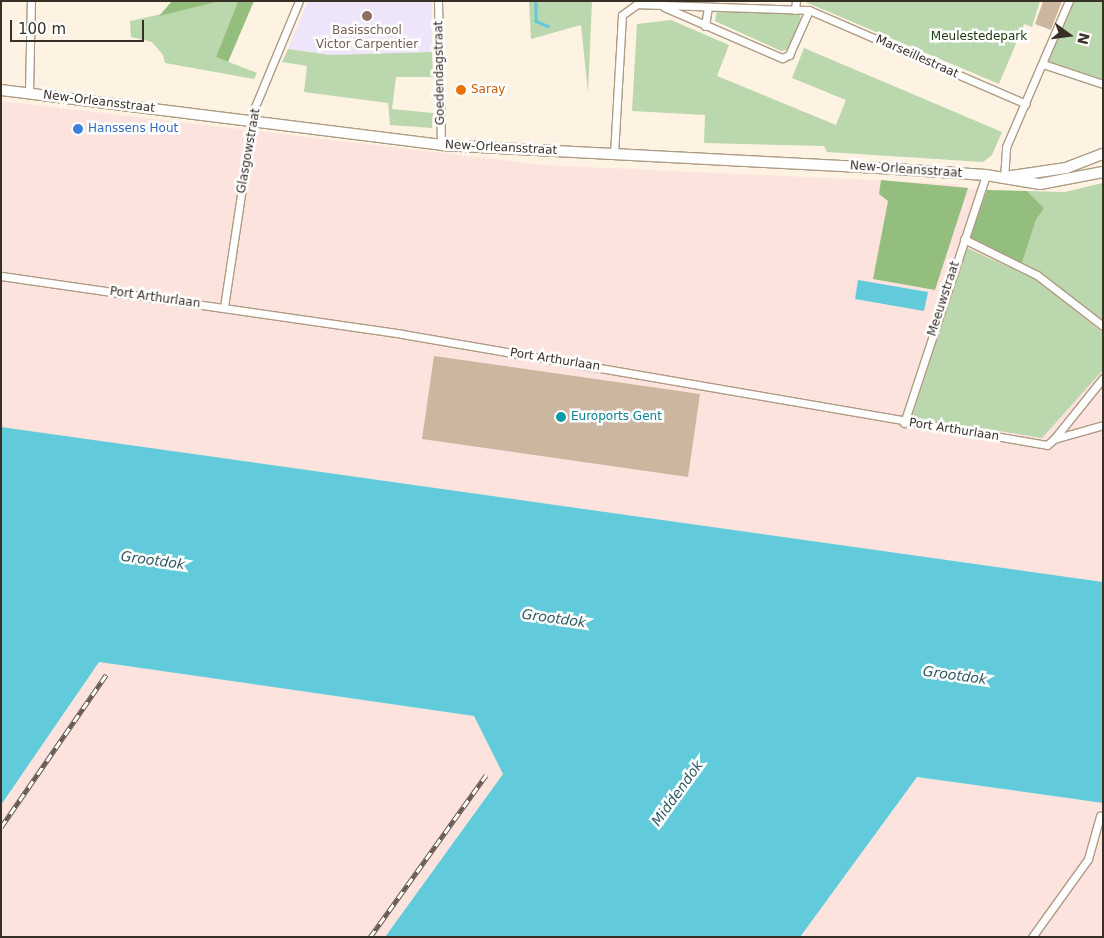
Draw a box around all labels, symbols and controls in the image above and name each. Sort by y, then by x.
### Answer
scale bar [12,10,146,42]
marker: Basisschool Victor Carpentier [361,10,373,22]
north arrow [1044,10,1094,60]
text: 100 m [18,20,66,38]
street label: Goedendagstraat [432,21,448,125]
place label: Basisschool Victor Carpentier [316,24,418,52]
park label: Meulestedepark [931,30,1027,44]
text: N [1074,31,1093,46]
street label: Marseillestraat [873,32,961,82]
place label: Saray [471,83,505,97]
marker: Saray [455,84,467,96]
street label: New-Orleansstraat [42,88,156,116]
street label: Glasgowstraat [234,107,264,195]
place label: Hanssens Hout [88,122,178,136]
marker: Hanssens Hout [72,123,84,135]
street label: New-Orleansstraat [444,138,558,158]
street label: New-Orleansstraat [849,159,963,181]
street label: Meeuwstraat [925,260,963,338]
street label: Port Arthurlaan [109,285,201,311]
street label: Port Arthurlaan [509,346,601,374]
place label: Euroports Gent [571,410,662,424]
marker: Euroports Gent [555,411,567,423]
street label: Port Arthurlaan [908,416,1000,444]
water label: Grootdok [120,547,186,573]
water label: Grootdok [521,605,587,631]
water label: Grootdok [922,662,988,688]
water label: Middendok [648,757,706,829]

